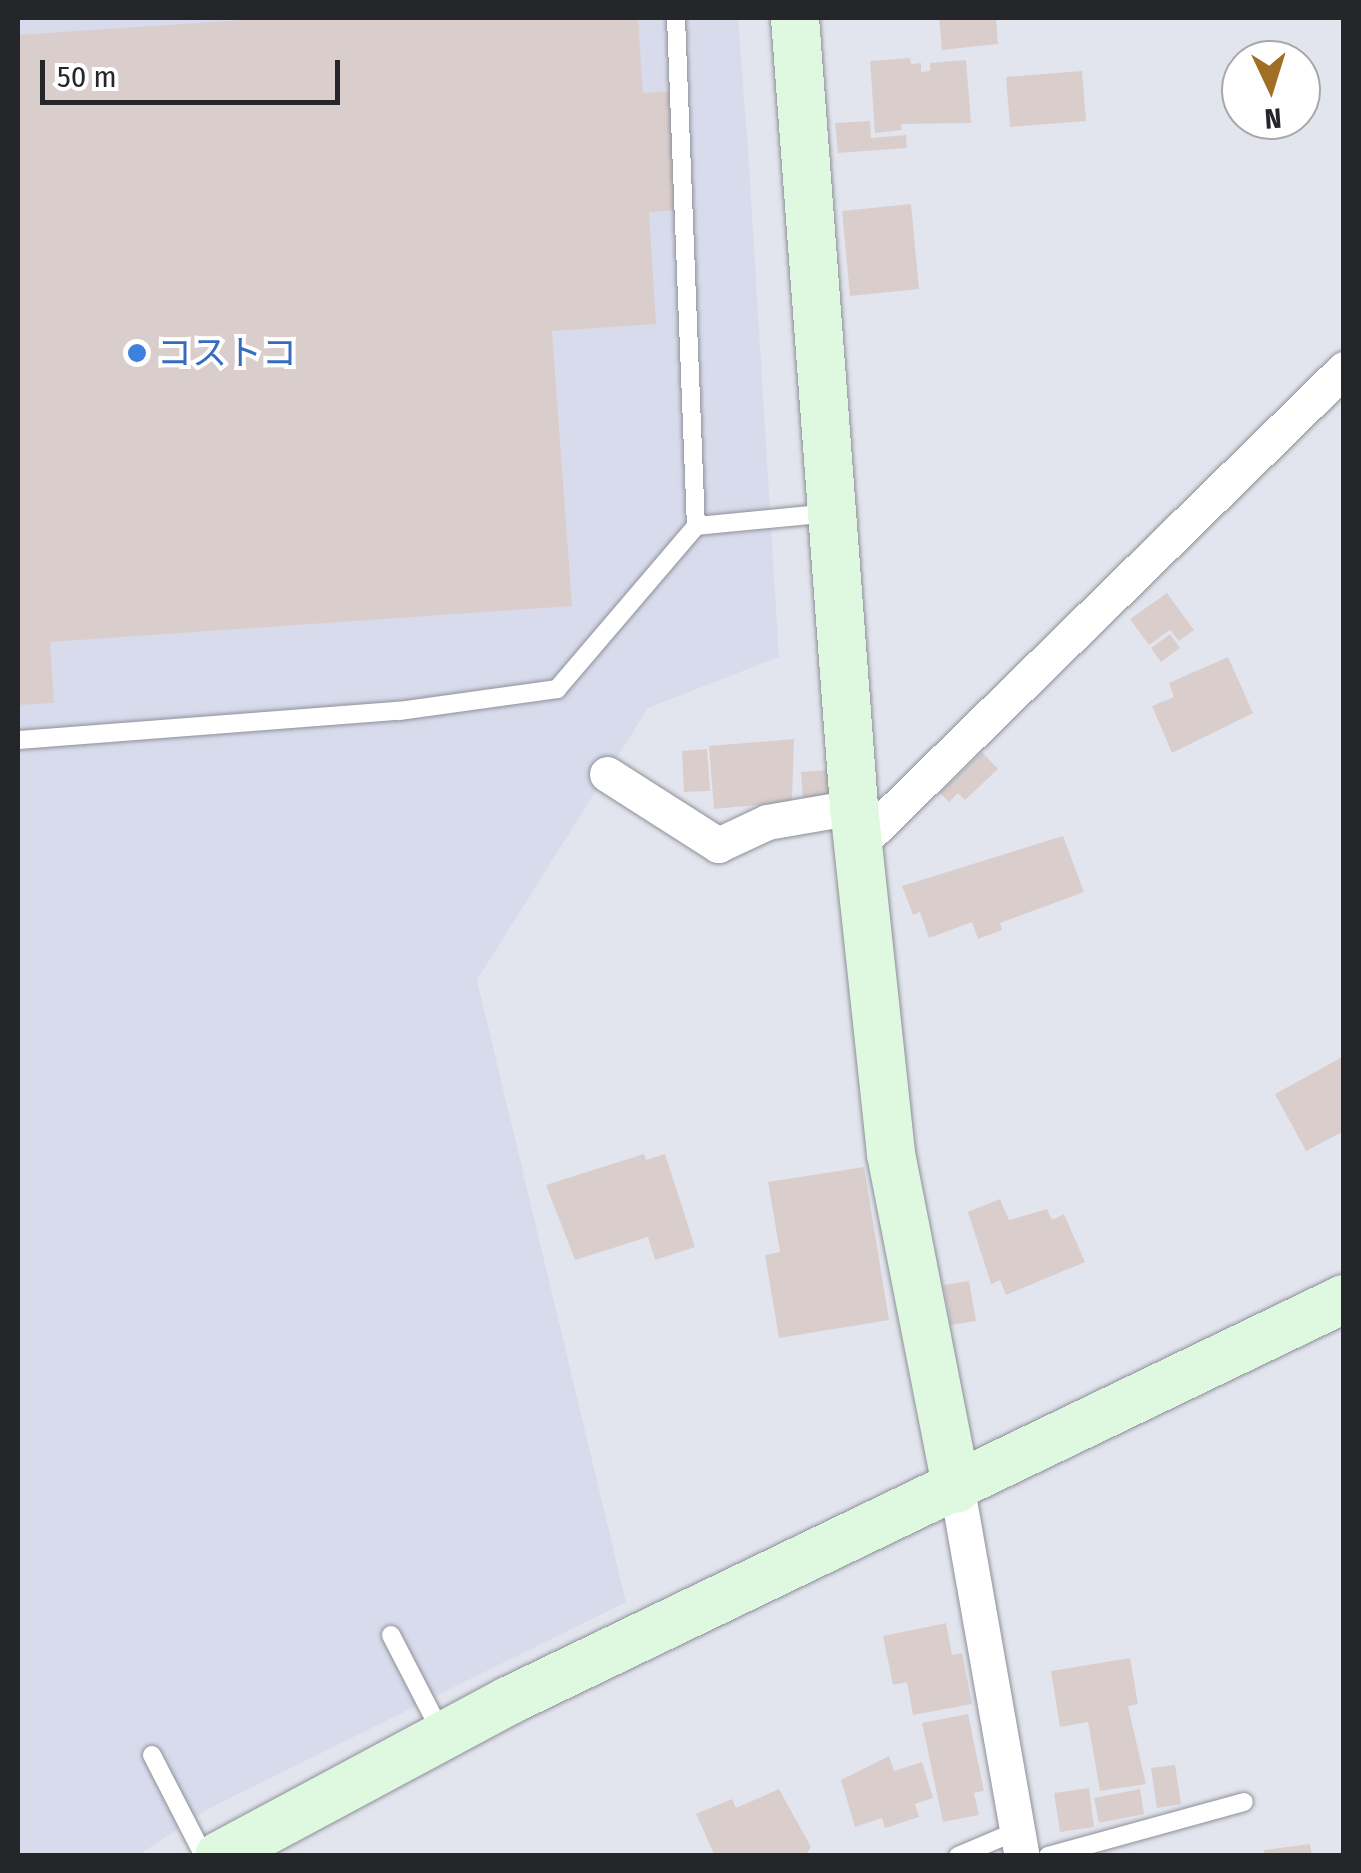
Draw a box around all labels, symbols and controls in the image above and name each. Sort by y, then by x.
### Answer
scale bar [45,40,345,102]
north arrow [1221,40,1321,140]
text: 50 m [57,59,117,95]
text: N [1263,101,1283,135]
place label: コストコ [157,332,297,374]
marker: コストコ [126,342,148,364]

